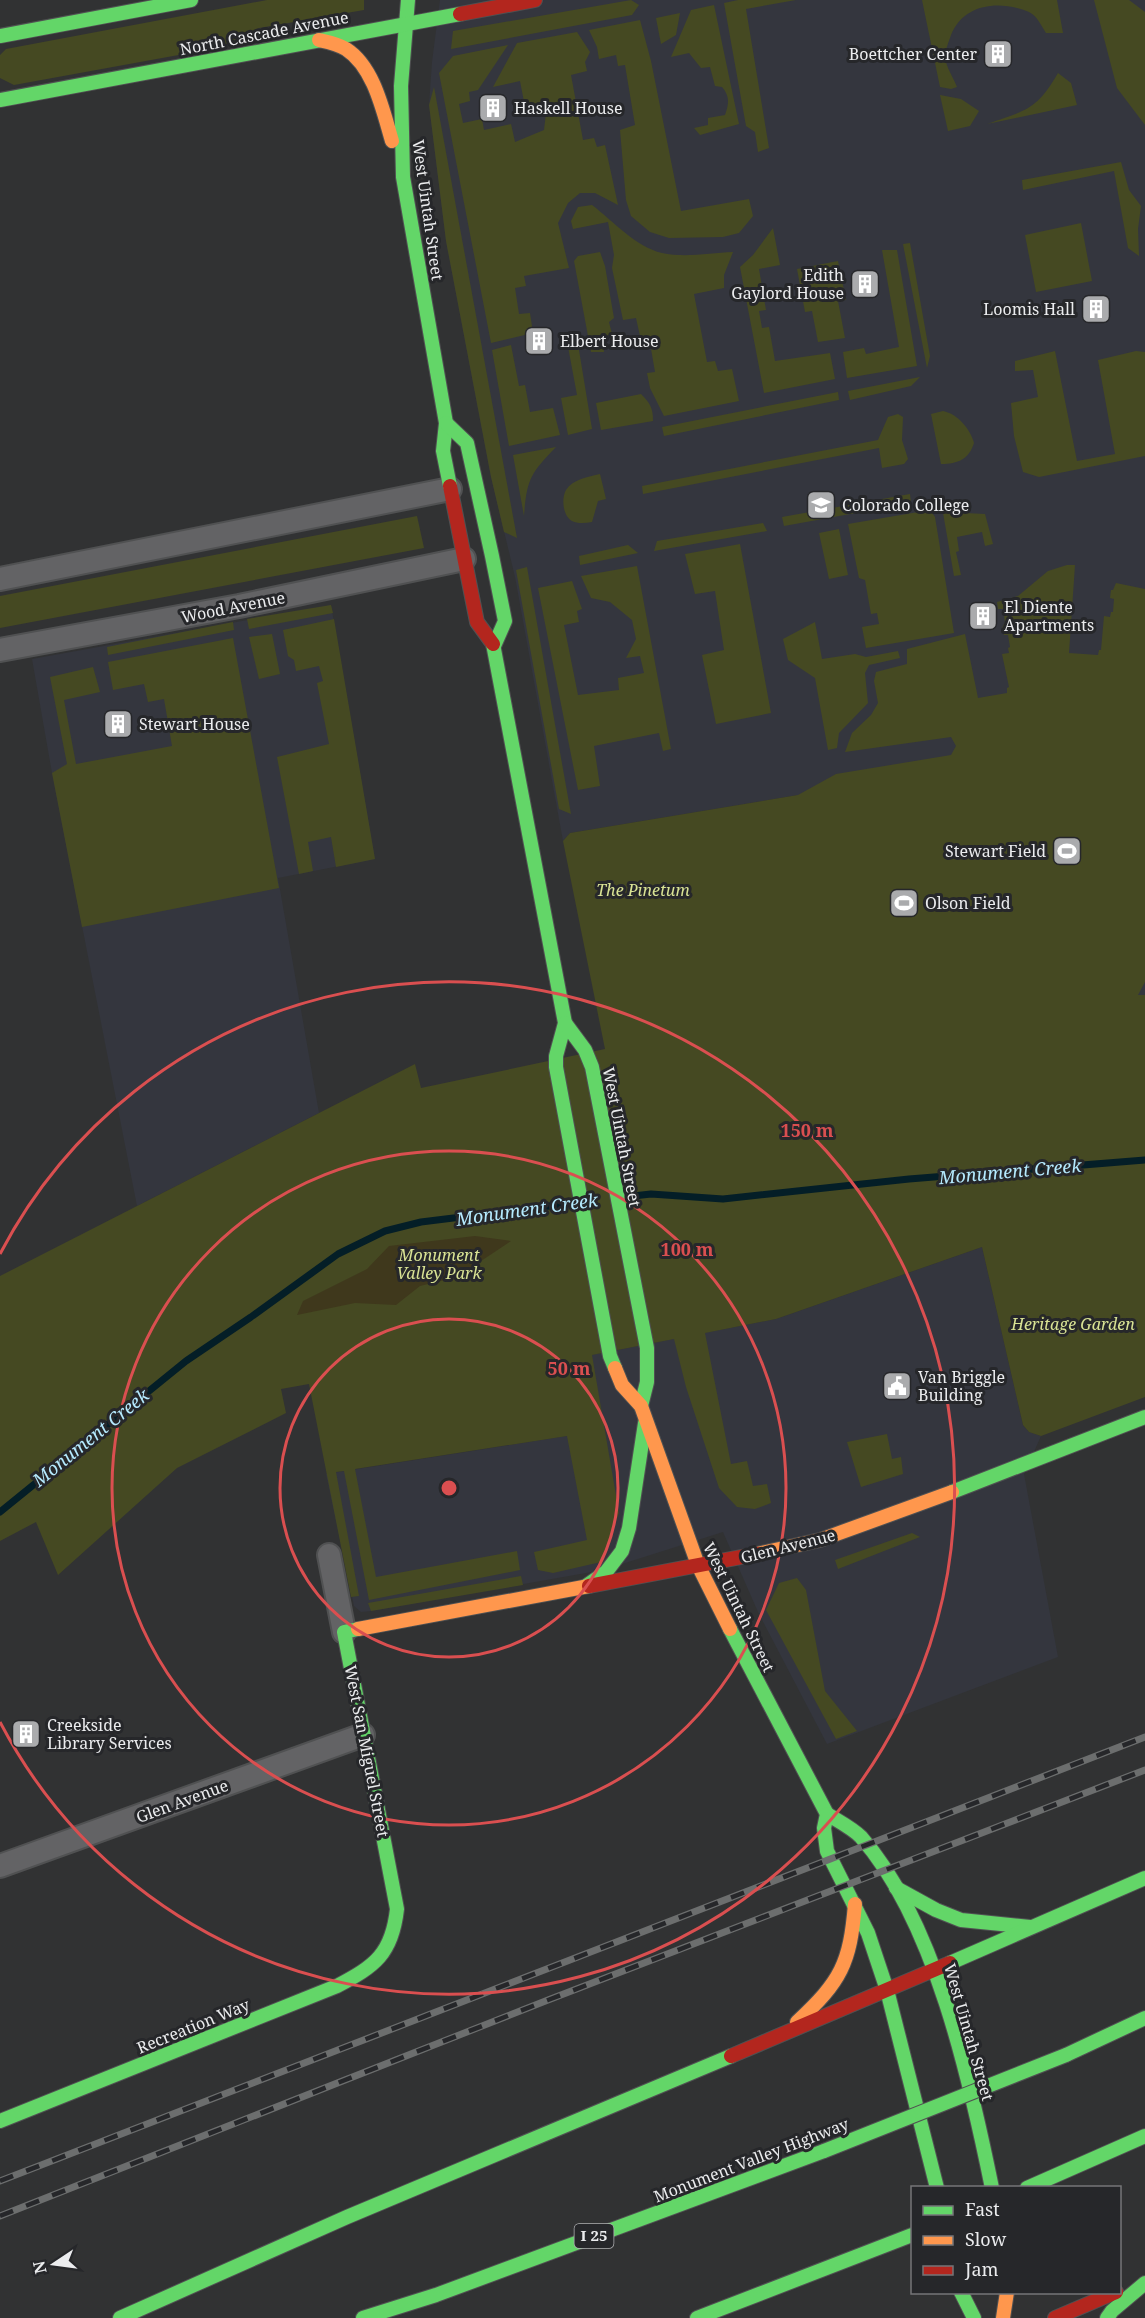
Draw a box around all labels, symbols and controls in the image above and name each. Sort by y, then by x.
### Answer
street label: North Cascade Avenue [178,6,350,60]
building icon: Boettcher Center [982,38,1014,70]
place label: Boettcher Center [849,43,977,65]
building icon: Haskell House [477,92,509,124]
place label: Haskell House [514,97,622,119]
street label: West Uintah Street [407,138,449,282]
place label: Edith Gaylord House [731,264,844,304]
building icon: Edith Gaylord House [849,268,881,300]
building icon: Loomis Hall [1080,293,1112,325]
place label: Loomis Hall [983,298,1075,320]
building icon: Elbert House [523,325,555,357]
place label: Elbert House [560,330,659,352]
school or university icon: Colorado College [805,489,837,521]
place label: Colorado College [842,494,969,516]
street label: Wood Avenue [179,586,287,628]
place label: El Diente Apartments [1004,596,1094,636]
building icon: El Diente Apartments [967,600,999,632]
building icon: Stewart House [102,708,134,740]
place label: Stewart House [139,713,250,735]
sports icon: Stewart Field [1051,835,1083,867]
place label: Stewart Field [945,840,1046,862]
park label: The Pinetum [596,879,690,901]
sports icon: Olson Field [888,887,920,919]
place label: Olson Field [925,892,1011,914]
street label: West Uintah Street [598,1065,646,1209]
text: 150 m [781,1118,834,1142]
water label: Monument Creek [937,1153,1083,1189]
water label: Monument Creek [453,1187,600,1231]
text: 100 m [661,1237,714,1261]
park label: Monument Valley Park [396,1244,482,1284]
park label: Heritage Garden [1010,1313,1135,1335]
text: 50 m [548,1356,591,1380]
place label: Van Briggle Building [918,1366,1005,1406]
public building icon: Van Briggle Building [881,1370,913,1402]
water label: Monument Creek [26,1382,154,1492]
centre of rings [439,1478,459,1498]
street label: Glen Avenue [738,1524,838,1568]
street label: West Uintah Street [698,1538,780,1676]
street label: West San Miguel Street [340,1663,395,1839]
place label: Creekside Library Services [47,1714,172,1754]
building icon: Creekside Library Services [10,1718,42,1750]
street label: Glen Avenue [133,1774,231,1828]
street label: West Uintah Street [939,1961,999,2104]
street label: Recreation Way [133,1993,254,2059]
street label: Monument Valley Highway [650,2112,853,2207]
legend [911,2186,1121,2294]
text: Fast [965,2197,1000,2221]
road number: I 25 [574,2224,614,2248]
text: Slow [965,2227,1007,2251]
north arrow [24,2234,84,2294]
text: Jam [964,2257,999,2281]
text: N [27,2258,52,2276]

